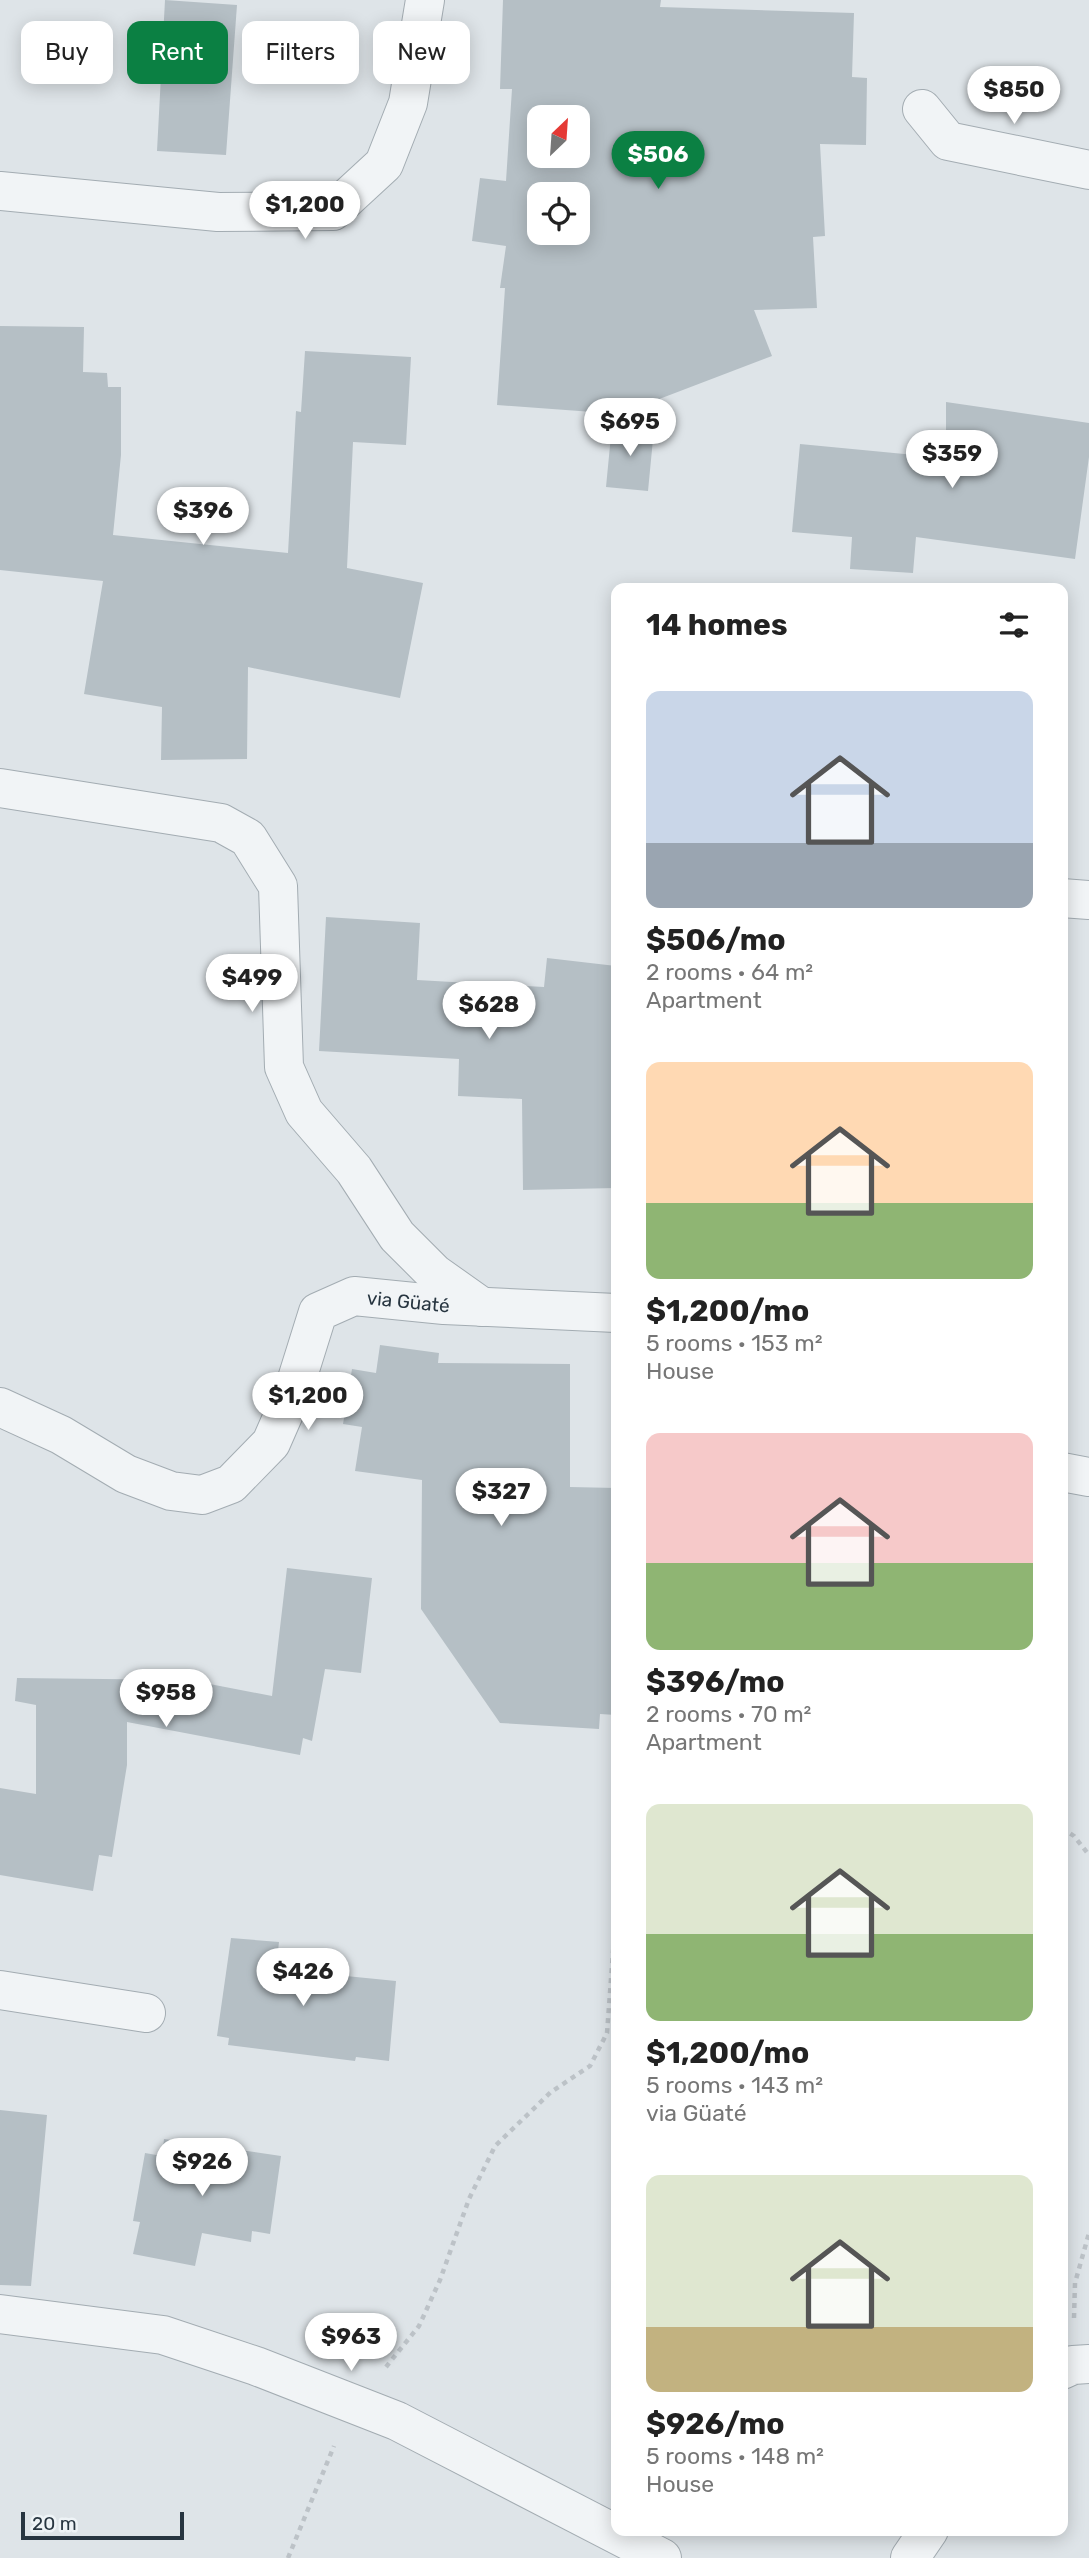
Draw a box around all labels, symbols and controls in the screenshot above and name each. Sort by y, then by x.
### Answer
chip: Buy [21,21,113,84]
chip: Rent [127,21,228,84]
chip: Filters [242,21,359,84]
chip: New [373,21,470,84]
pin: $850 [973,66,1055,126]
text: $850 [983,75,1045,103]
north arrow [527,105,590,168]
map controls [527,105,590,245]
pin: $506 [617,132,699,191]
text: $506 [628,140,688,168]
pin: $1,200 [248,182,362,241]
button: locate [527,182,590,245]
text: $1,200 [265,190,345,218]
pin: $695 [589,398,671,458]
text: $695 [600,407,660,435]
pin: $359 [911,430,993,490]
text: $359 [922,439,982,467]
pin: $396 [162,488,244,547]
text: $396 [173,496,233,524]
icon: filters [995,606,1033,644]
text: 14 homes [646,607,788,643]
icon: home [777,737,903,863]
text: $506/mo [646,922,786,958]
pin: $499 [211,954,293,1014]
text: 2 rooms · 64 m² [646,958,813,986]
text: $499 [222,963,282,991]
pin: $628 [448,982,530,1041]
text: Apartment [646,986,762,1014]
text: $628 [459,990,519,1018]
icon: home [777,1108,903,1234]
street label: via Güaté [366,1286,450,1317]
text: $1,200/mo [646,1293,809,1329]
text: 5 rooms · 153 m² [646,1329,823,1357]
text: House [646,1357,714,1385]
pin: $1,200 [251,1372,365,1432]
text: $1,200 [268,1381,348,1409]
pin: $327 [460,1468,542,1528]
text: $327 [472,1477,530,1505]
icon: home [777,1479,903,1605]
text: $396/mo [646,1664,785,1700]
pin: $958 [125,1670,207,1729]
text: $958 [136,1678,196,1706]
text: 2 rooms · 70 m² [646,1700,811,1728]
text: Apartment [646,1728,762,1756]
icon: home [777,1850,903,1976]
pin: $426 [262,1948,344,2008]
text: $426 [273,1957,334,1985]
text: $1,200/mo [646,2035,809,2071]
text: 5 rooms · 143 m² [646,2071,823,2099]
text: via Güaté [646,2099,747,2127]
pin: $926 [161,2138,243,2198]
text: $926 [172,2147,232,2175]
icon: home [777,2221,903,2347]
pin: $963 [310,2314,392,2373]
text: $963 [321,2322,381,2350]
text: $926/mo [646,2406,785,2442]
text: 5 rooms · 148 m² [646,2442,824,2470]
text: House [646,2470,714,2498]
scale bar [21,2509,184,2541]
text: 20 m [32,2512,77,2535]

